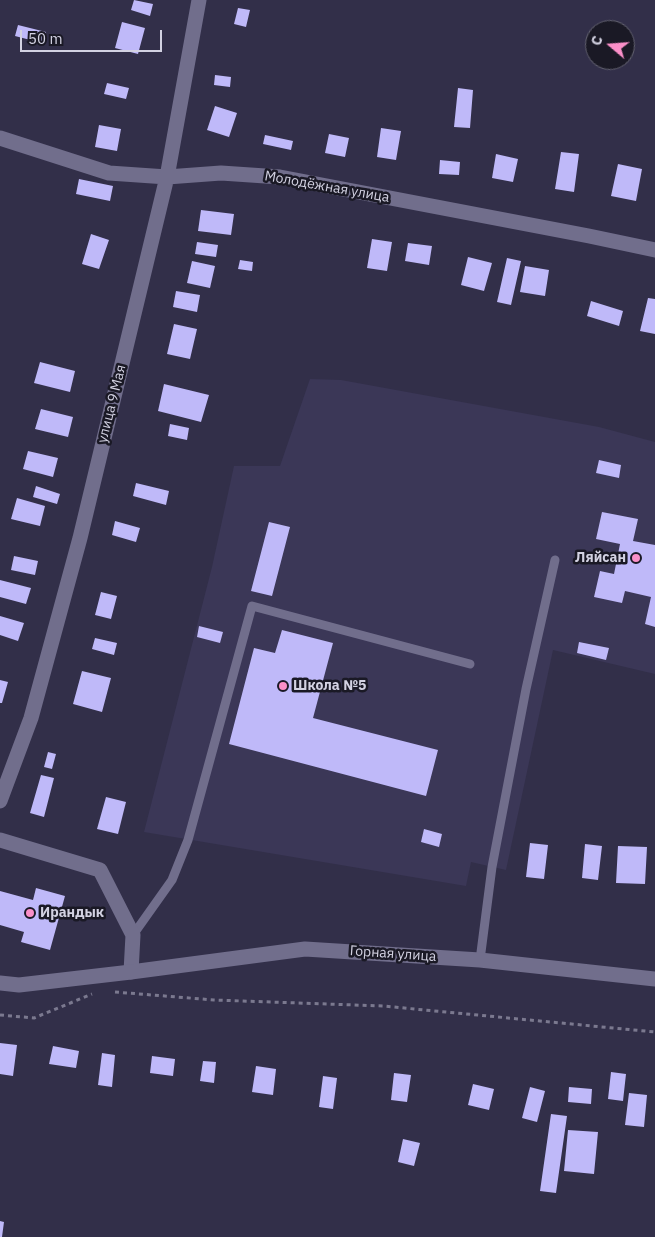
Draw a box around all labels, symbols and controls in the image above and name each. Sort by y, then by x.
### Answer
scale bar [22,20,165,52]
north arrow [585,20,635,70]
text: 50 m [28,29,63,48]
text: С [587,34,607,48]
street label: Молодёжная улица [263,168,391,206]
street label: улица 9 Мая [94,363,130,445]
place label: Ляйсан [575,550,626,566]
marker: Ляйсан [630,552,642,564]
place label: Школа №5 [293,678,366,694]
marker: Школа №5 [277,680,289,692]
place label: Ирандык [40,905,104,921]
marker: Ирандык [24,907,36,919]
street label: Горная улица [349,943,437,965]

